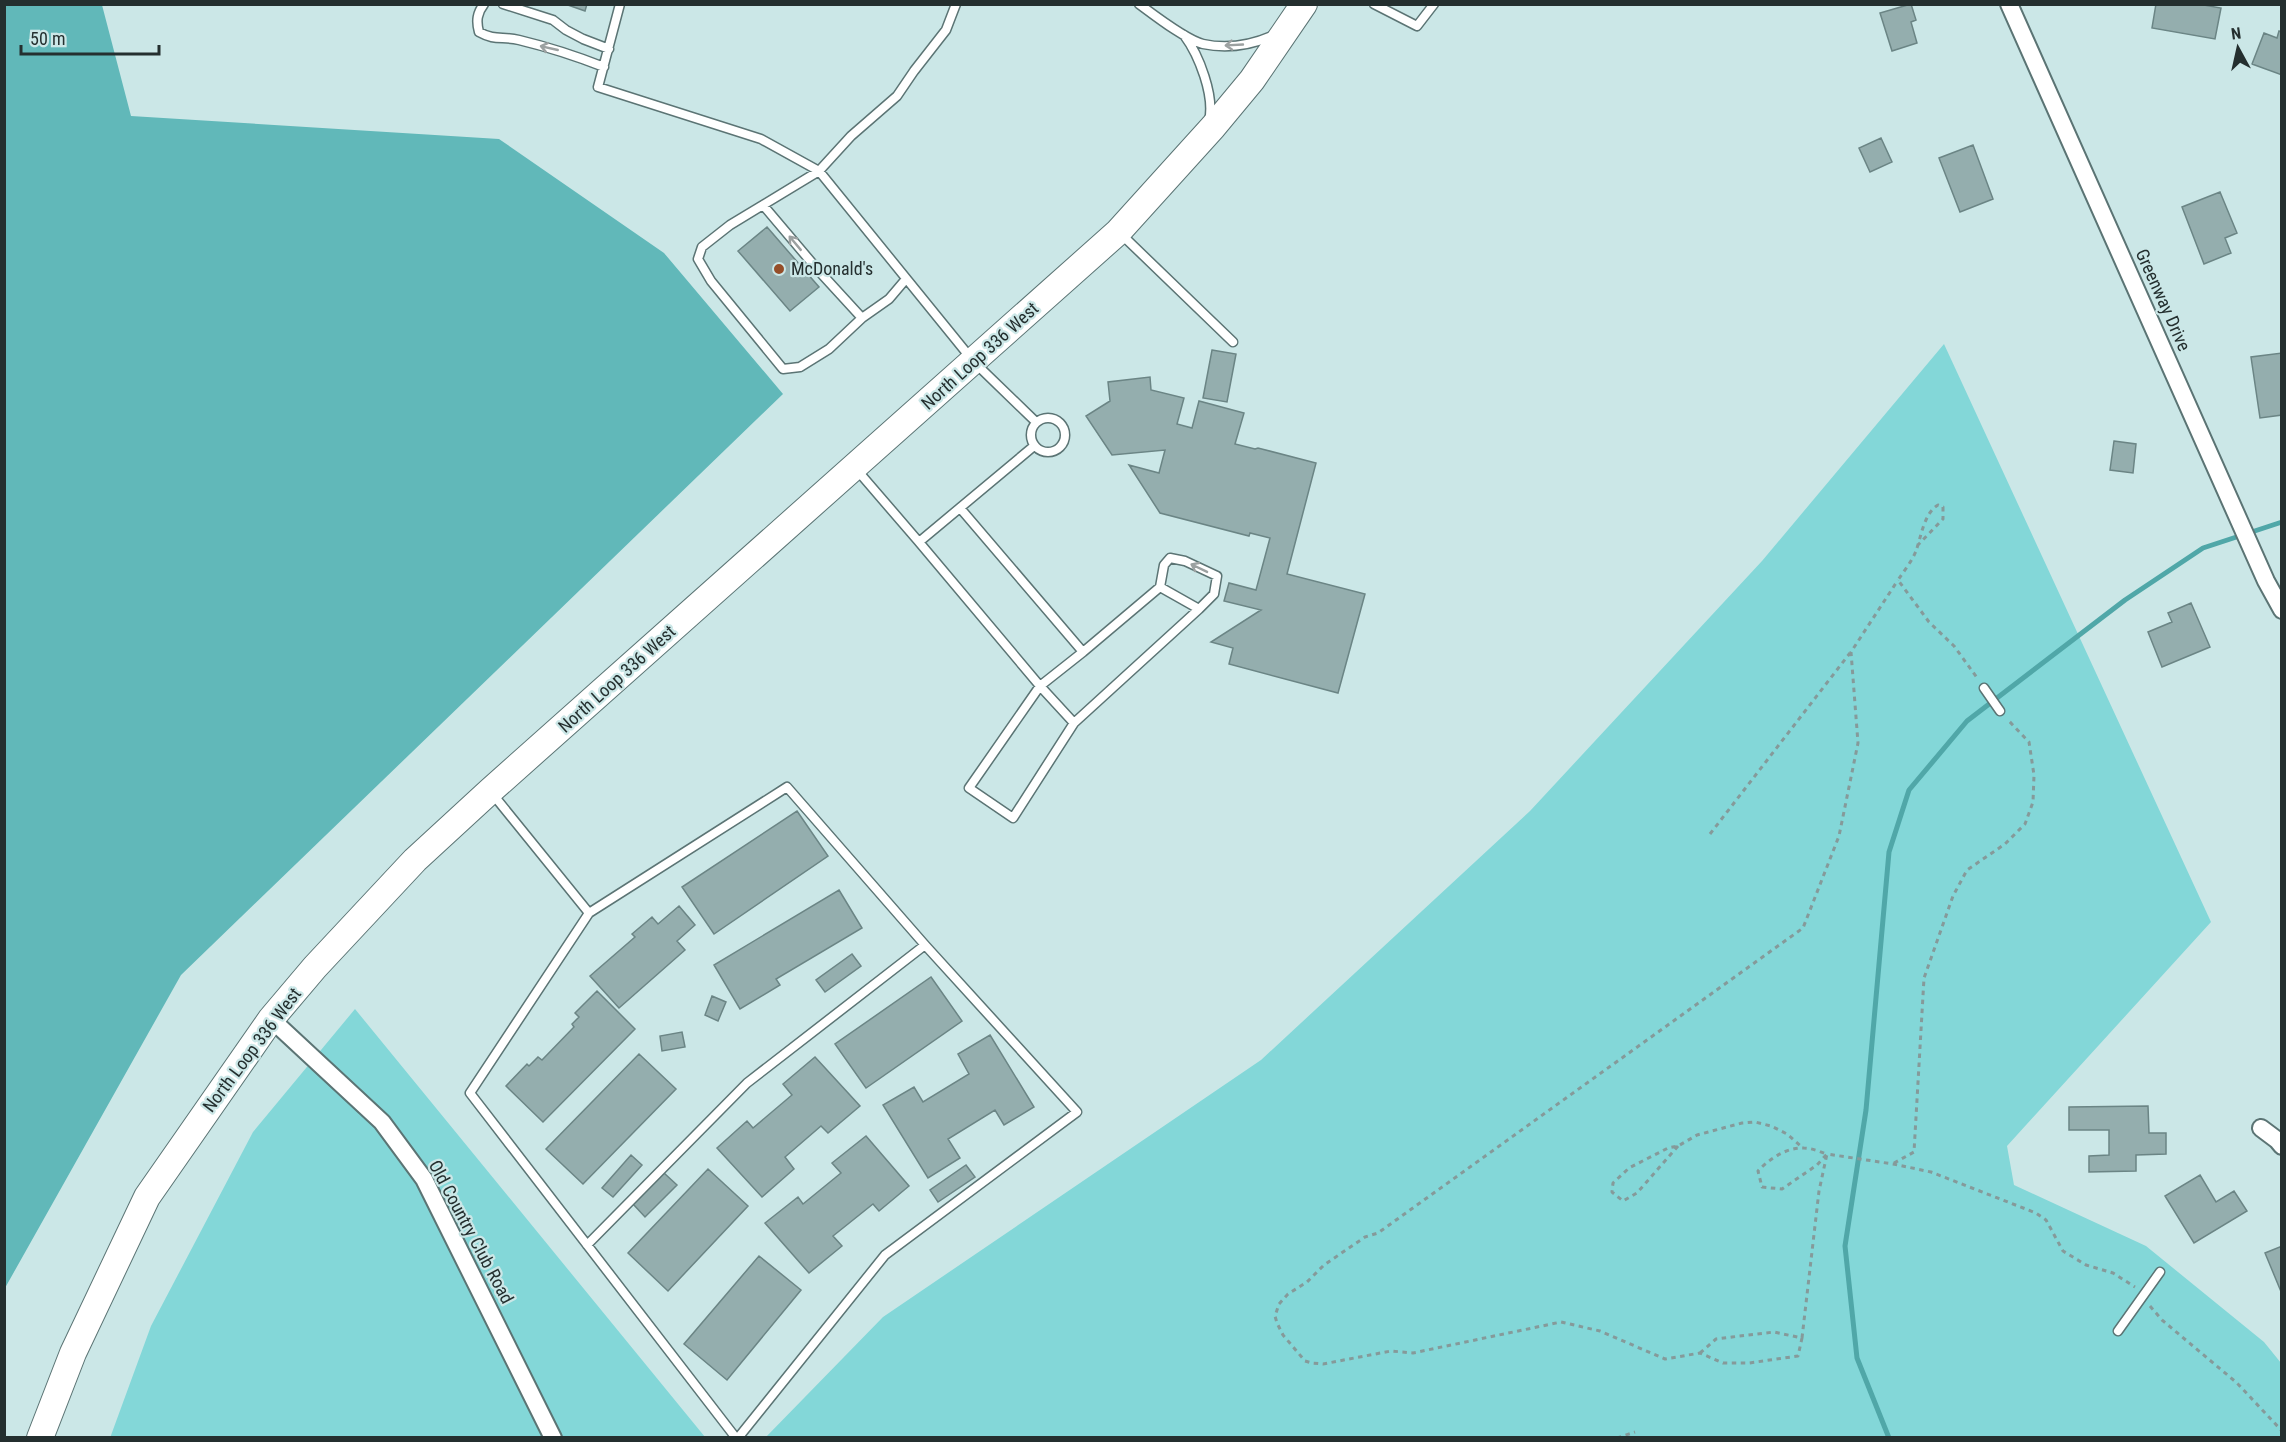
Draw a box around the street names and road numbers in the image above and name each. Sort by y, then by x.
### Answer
street label: Greenway Drive [2132,246,2195,354]
street label: North Loop 336 West [917,298,1042,414]
street label: North Loop 336 West [554,621,679,737]
street label: North Loop 336 West [198,983,305,1116]
street label: Old Country Club Road [425,1156,518,1307]

